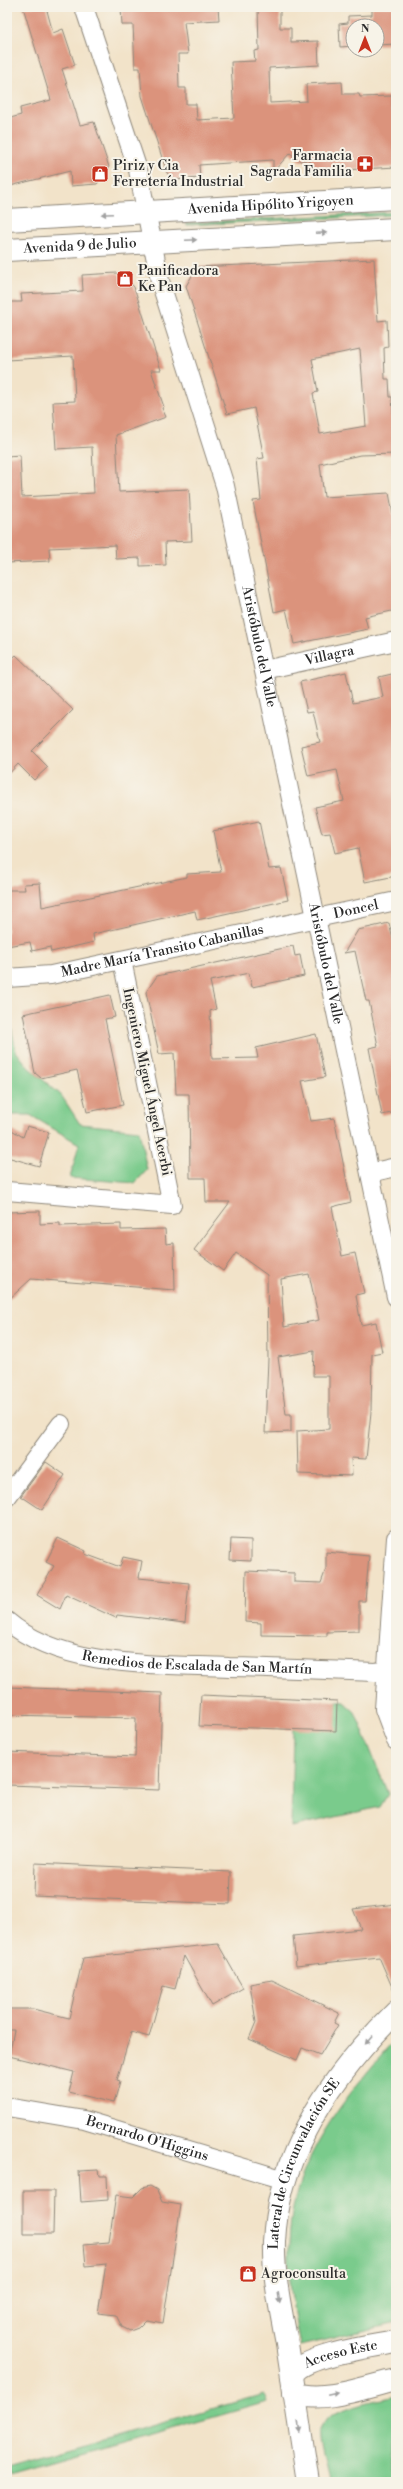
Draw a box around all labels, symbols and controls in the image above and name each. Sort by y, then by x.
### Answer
north arrow [345,18,385,58]
text: N [361,22,370,36]
place label: Farmacia Sagrada Familia [250,147,353,181]
pharmacy icon: Farmacia Sagrada Familia [355,154,375,174]
place label: Piriz y Cia Ferretería Industrial [113,157,243,191]
shop icon: Piriz y Cia Ferretería Industrial [90,164,110,184]
street label: Avenida Hipólito Yrigoyen [186,191,355,219]
one-way arrow [101,211,113,218]
one-way arrow [315,230,327,237]
street label: Avenida 9 de Julio [22,234,137,258]
one-way arrow [185,237,197,244]
place label: Panificadora Ke Pan [138,262,219,296]
shop icon: Panificadora Ke Pan [115,269,135,289]
street label: Aristóbulo del Valle [237,583,280,709]
street label: Villagra [302,641,357,670]
street label: Doncel [332,896,380,923]
street label: Aristóbulo del Valle [304,900,347,1026]
street label: Madre María Transito Cabanillas [59,921,265,982]
street label: Ingeniero Miguel Ángel Acerbi [118,986,178,1178]
street label: Remedios de Escalada de San Martín [80,1647,313,1679]
one-way arrow [365,2035,374,2045]
street label: Lateral de Circunvalación SE [265,2075,344,2250]
street label: Bernardo O'Higgins [83,2112,211,2166]
shop icon: Agroconsulta [238,2264,258,2284]
place label: Agroconsulta [260,2265,347,2283]
one-way arrow [276,2292,282,2304]
street label: Acceso Este [300,2336,379,2373]
one-way arrow [326,2391,339,2397]
one-way arrow [296,2420,302,2433]

